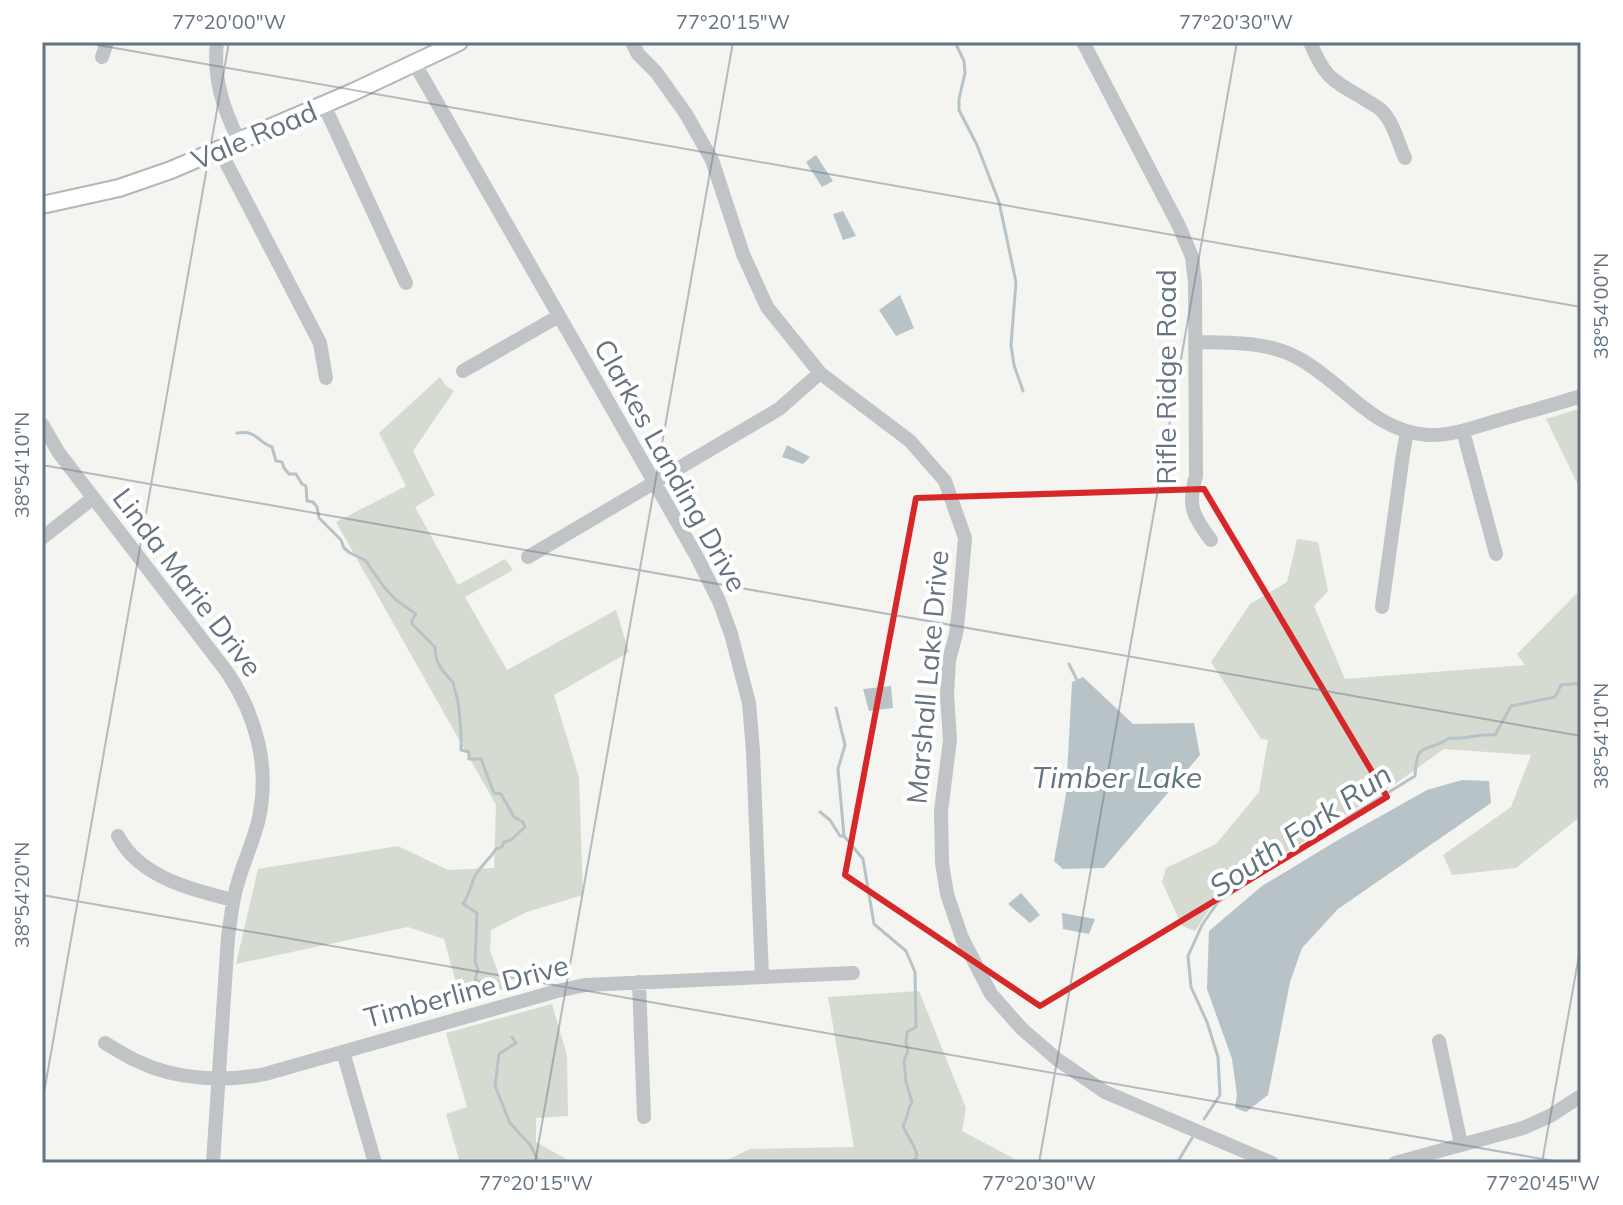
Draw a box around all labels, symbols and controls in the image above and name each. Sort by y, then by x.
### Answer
text: 77°20'00"W [172,9,286,34]
text: 77°20'15"W [676,9,790,34]
text: 77°20'30"W [1179,9,1293,34]
street label: Vale Road [186,93,322,177]
text: 38°54'00"N [1588,253,1613,359]
street label: Rifle Ridge Road [1148,269,1183,485]
street label: Clarkes Landing Drive [587,333,755,597]
text: 38°54'10"N [9,412,34,518]
street label: Linda Marie Drive [106,481,270,683]
street label: Marshall Lake Drive [898,549,956,805]
text: 38°54'10"N [1588,683,1613,789]
water label: South Fork Run [1201,755,1399,905]
water label: Timber Lake [1032,758,1202,796]
text: 38°54'20"N [9,842,34,948]
street label: Timberline Drive [360,947,572,1035]
text: 77°20'15"W [479,1170,593,1195]
text: 77°20'30"W [982,1170,1096,1195]
text: 77°20'45"W [1486,1170,1600,1195]

